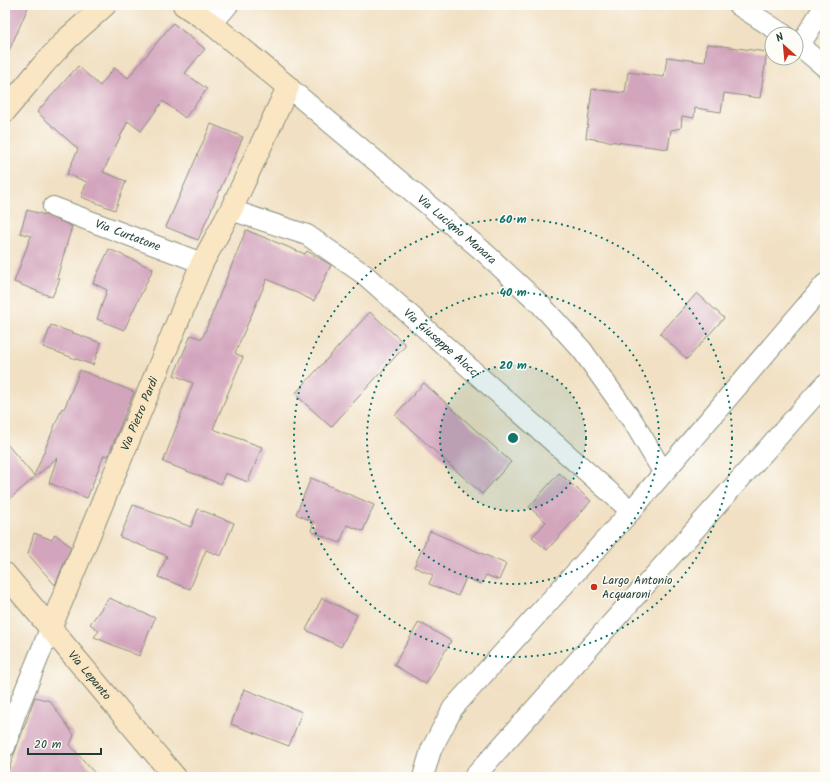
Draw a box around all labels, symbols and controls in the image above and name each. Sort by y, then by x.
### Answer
north arrow [764,26,804,66]
text: N [773,28,787,48]
street label: Via Luciano Manara [413,190,501,269]
text: 60 m [499,210,527,229]
street label: Via Curtatone [92,215,164,257]
text: 40 m [499,283,527,302]
street label: Via Giuseppe Alocci [399,304,485,384]
text: 20 m [499,356,527,375]
street label: Via Pietro Pardi [116,373,164,454]
centre of rings [506,431,520,445]
place label: Largo Antonio Acquaroni [602,571,673,604]
marker: Largo Antonio Acquaroni [589,582,599,592]
street label: Via Lepanto [63,647,116,704]
scale bar [28,730,101,756]
text: 20 m [34,735,62,754]

